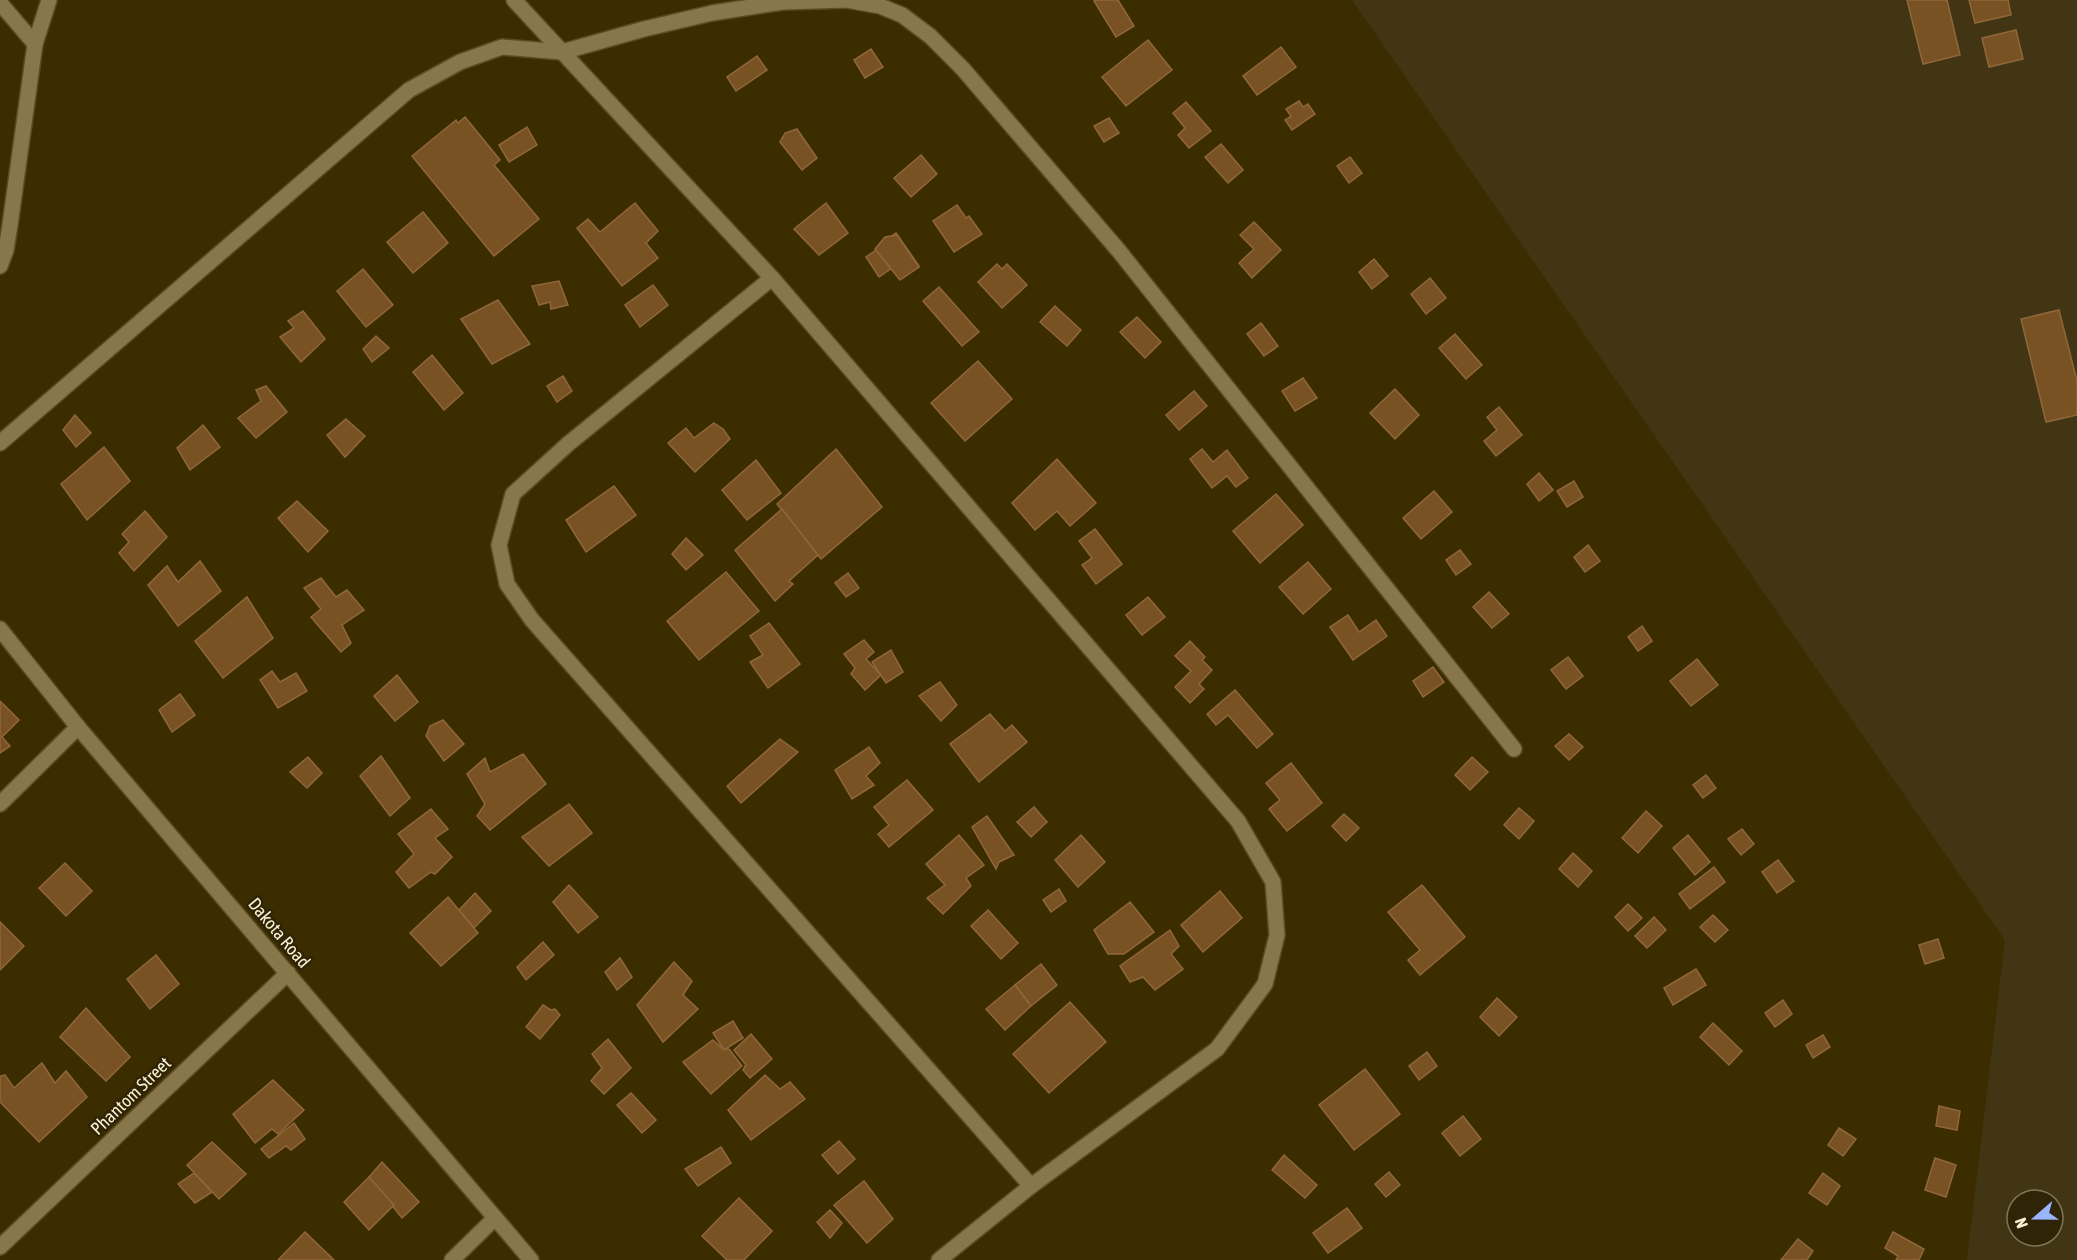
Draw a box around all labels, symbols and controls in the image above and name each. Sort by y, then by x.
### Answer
street label: Dakota Road [244,893,315,972]
street label: Phantom Street [86,1052,175,1139]
north arrow [2005,1188,2065,1248]
text: N [2011,1216,2031,1231]

